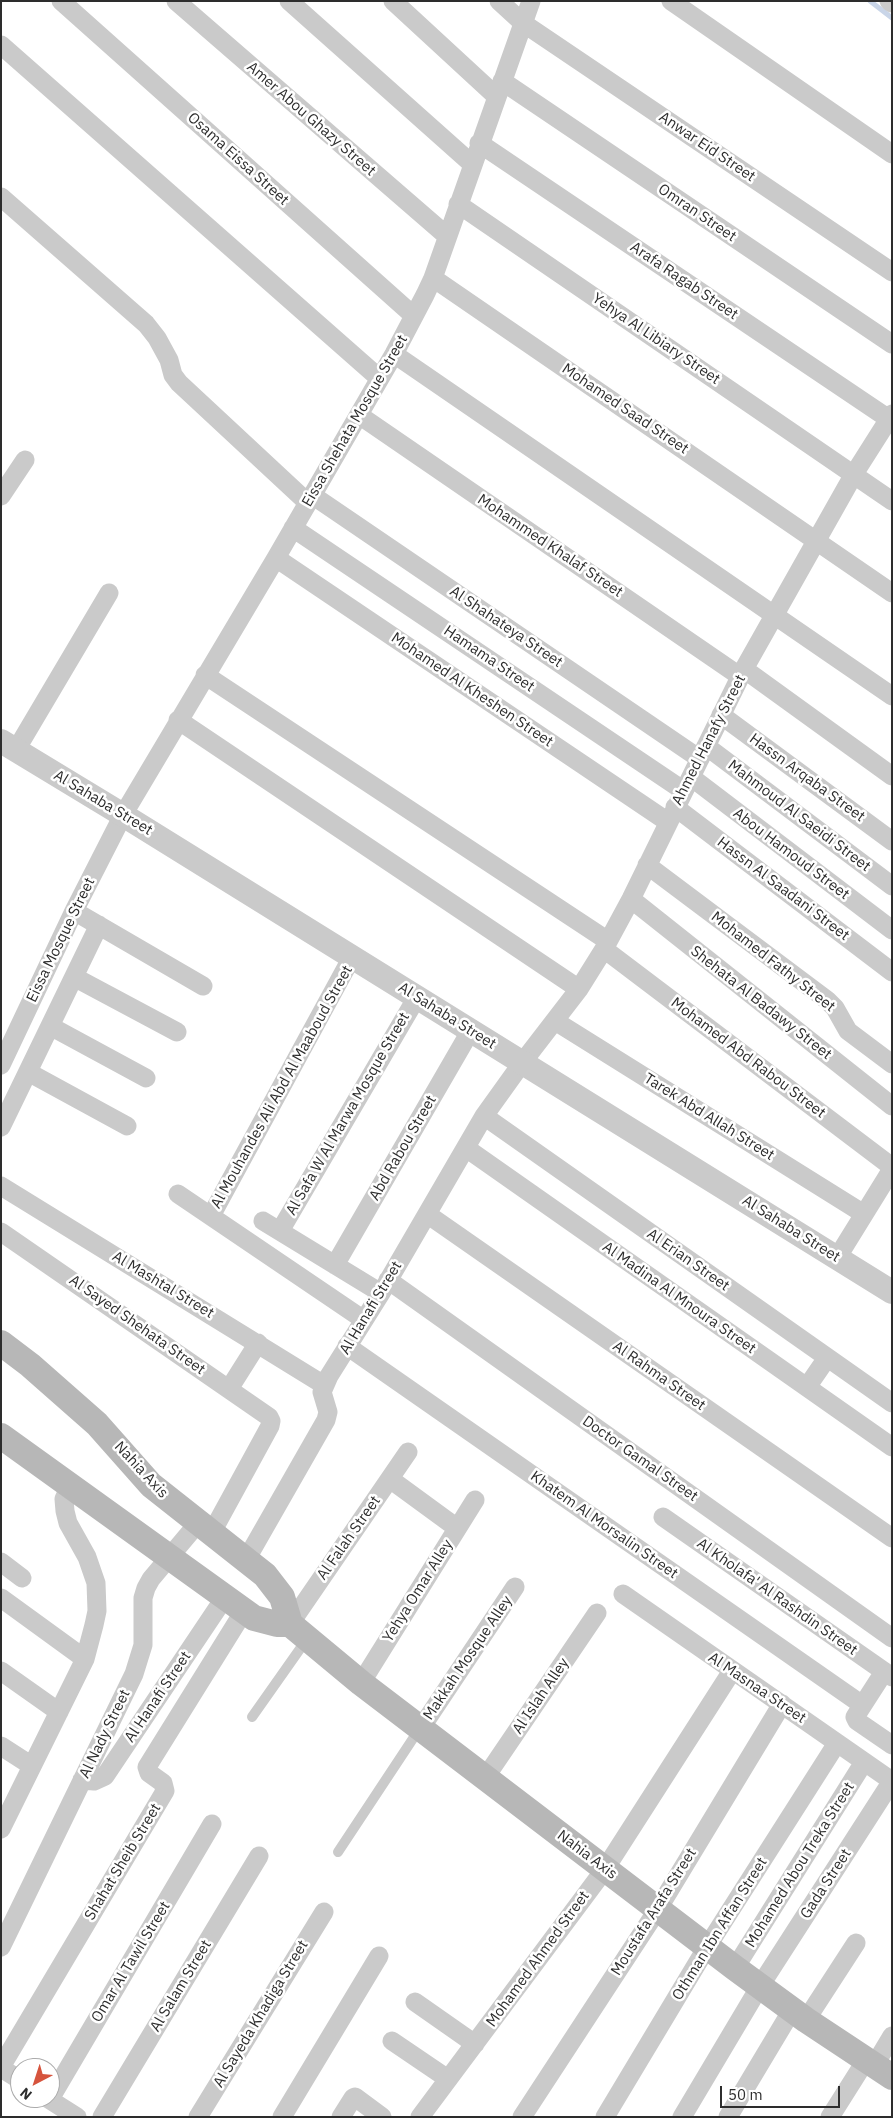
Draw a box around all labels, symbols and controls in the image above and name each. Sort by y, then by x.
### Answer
street label: Amer Abou Ghazy Street [243,58,379,180]
street label: Anwar Eid Street [655,108,759,186]
street label: Osama Eissa Street [184,109,292,209]
street label: Omran Street [655,180,739,246]
street label: Arafa Ragab Street [627,238,741,324]
street label: Yehya Al Libiary Street [589,289,723,389]
street label: Eissa Shehata Mosque Street [298,332,412,510]
street label: Mohamed Saad Street [558,360,692,458]
street label: Mohammed Khalaf Street [474,491,626,601]
street label: Al Shahateya Street [446,583,566,671]
street label: Hamama Street [440,622,538,696]
street label: Mohamed Al Kheshen Street [388,629,556,751]
street label: Ahmed Hanafy Street [668,672,750,808]
street label: Hassn Arqaba Street [746,730,868,826]
street label: Mahmoud Al Saeidi Street [724,756,874,876]
street label: Al Sahaba Street [50,766,156,840]
street label: Abou Hamoud Street [729,804,853,904]
street label: Hassn Al Saadani Street [713,833,853,945]
street label: Eissa Mosque Street [23,875,99,1005]
street label: Mohamed Fathy Street [707,908,839,1016]
street label: Shehata Al Badawy Street [687,942,835,1064]
street label: Al Mouhandes Ali Abd Al Maaboud Street [207,962,357,1212]
street label: Al Sahaba Street [395,979,499,1053]
street label: Mohamed Abd Rabou Street [667,994,829,1122]
street label: Al Safa W Al Marwa Mosque Street [282,1009,414,1219]
street label: Tarek Abd Allah Street [641,1070,777,1164]
street label: Abd Rabou Street [366,1092,440,1204]
street label: Al Sahaba Street [739,1192,843,1266]
street label: Al Erian Street [643,1225,733,1295]
street label: Al Madina Al Mnoura Street [599,1238,759,1358]
street label: Al Mashtal Street [109,1248,217,1322]
street label: Al Hanafi Street [336,1258,406,1358]
street label: Al Sayed Shehata Street [66,1271,208,1379]
street label: Al Rahma Street [609,1337,709,1415]
street label: Doctor Gamal Street [579,1412,701,1506]
street label: Nahia Axis [110,1438,172,1502]
street label: Khatem Al Morsalin Street [527,1467,681,1583]
street label: Al Falah Street [313,1493,385,1583]
street label: Al Kholafa' Al Rashdin Street [693,1535,861,1659]
street label: Yehya Omar Alley [379,1536,457,1646]
street label: Makkah Mosque Alley [420,1592,516,1724]
street label: Al Hanafi Street [121,1648,195,1746]
street label: Al Masnaa Street [705,1649,809,1727]
street label: Al Islah Alley [509,1654,573,1738]
street label: Al Nady Street [76,1687,134,1781]
street label: Mohamed Abou Treka Street [742,1779,858,1951]
street label: Shahat Sheib Street [81,1800,165,1924]
street label: Nahia Axis [553,1827,621,1883]
street label: Moustafa Arafa Street [608,1845,700,1979]
street label: Gada Street [797,1846,855,1922]
street label: Othman Ibn Affan Street [669,1854,771,2004]
street label: Mohamed Ahmed Street [483,1888,593,2030]
street label: Omar Al Tawil Street [88,1898,174,2026]
street label: Al Salam Street [147,1937,215,2035]
street label: Al Sayeda Khadiga Street [210,1937,312,2091]
north arrow [10,2058,60,2108]
scale bar [723,2076,843,2108]
text: N [16,2084,36,2104]
text: 50 m [728,2085,763,2104]

